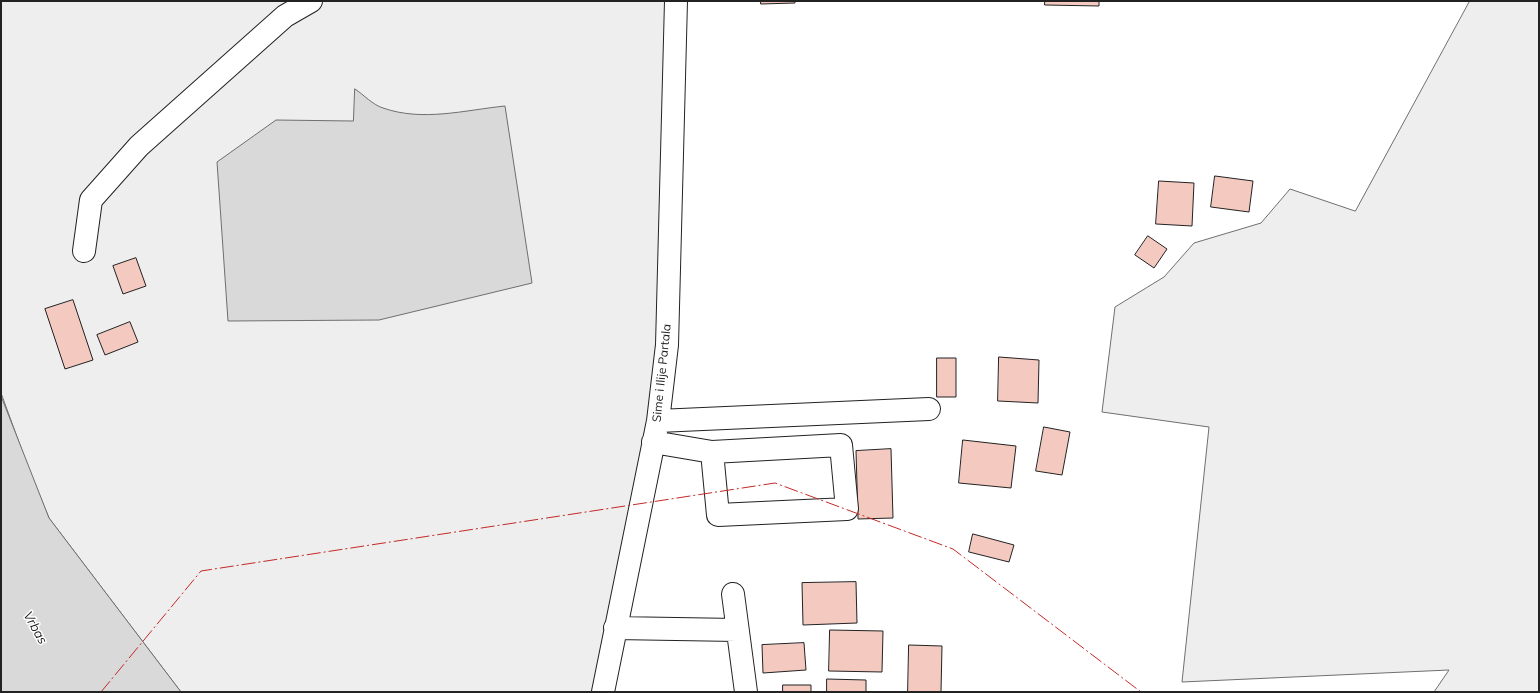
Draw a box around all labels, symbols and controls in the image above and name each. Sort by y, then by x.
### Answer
street label: Sime i Ilije Partala [650,323,674,423]
water label: Vrbas [20,609,50,647]

